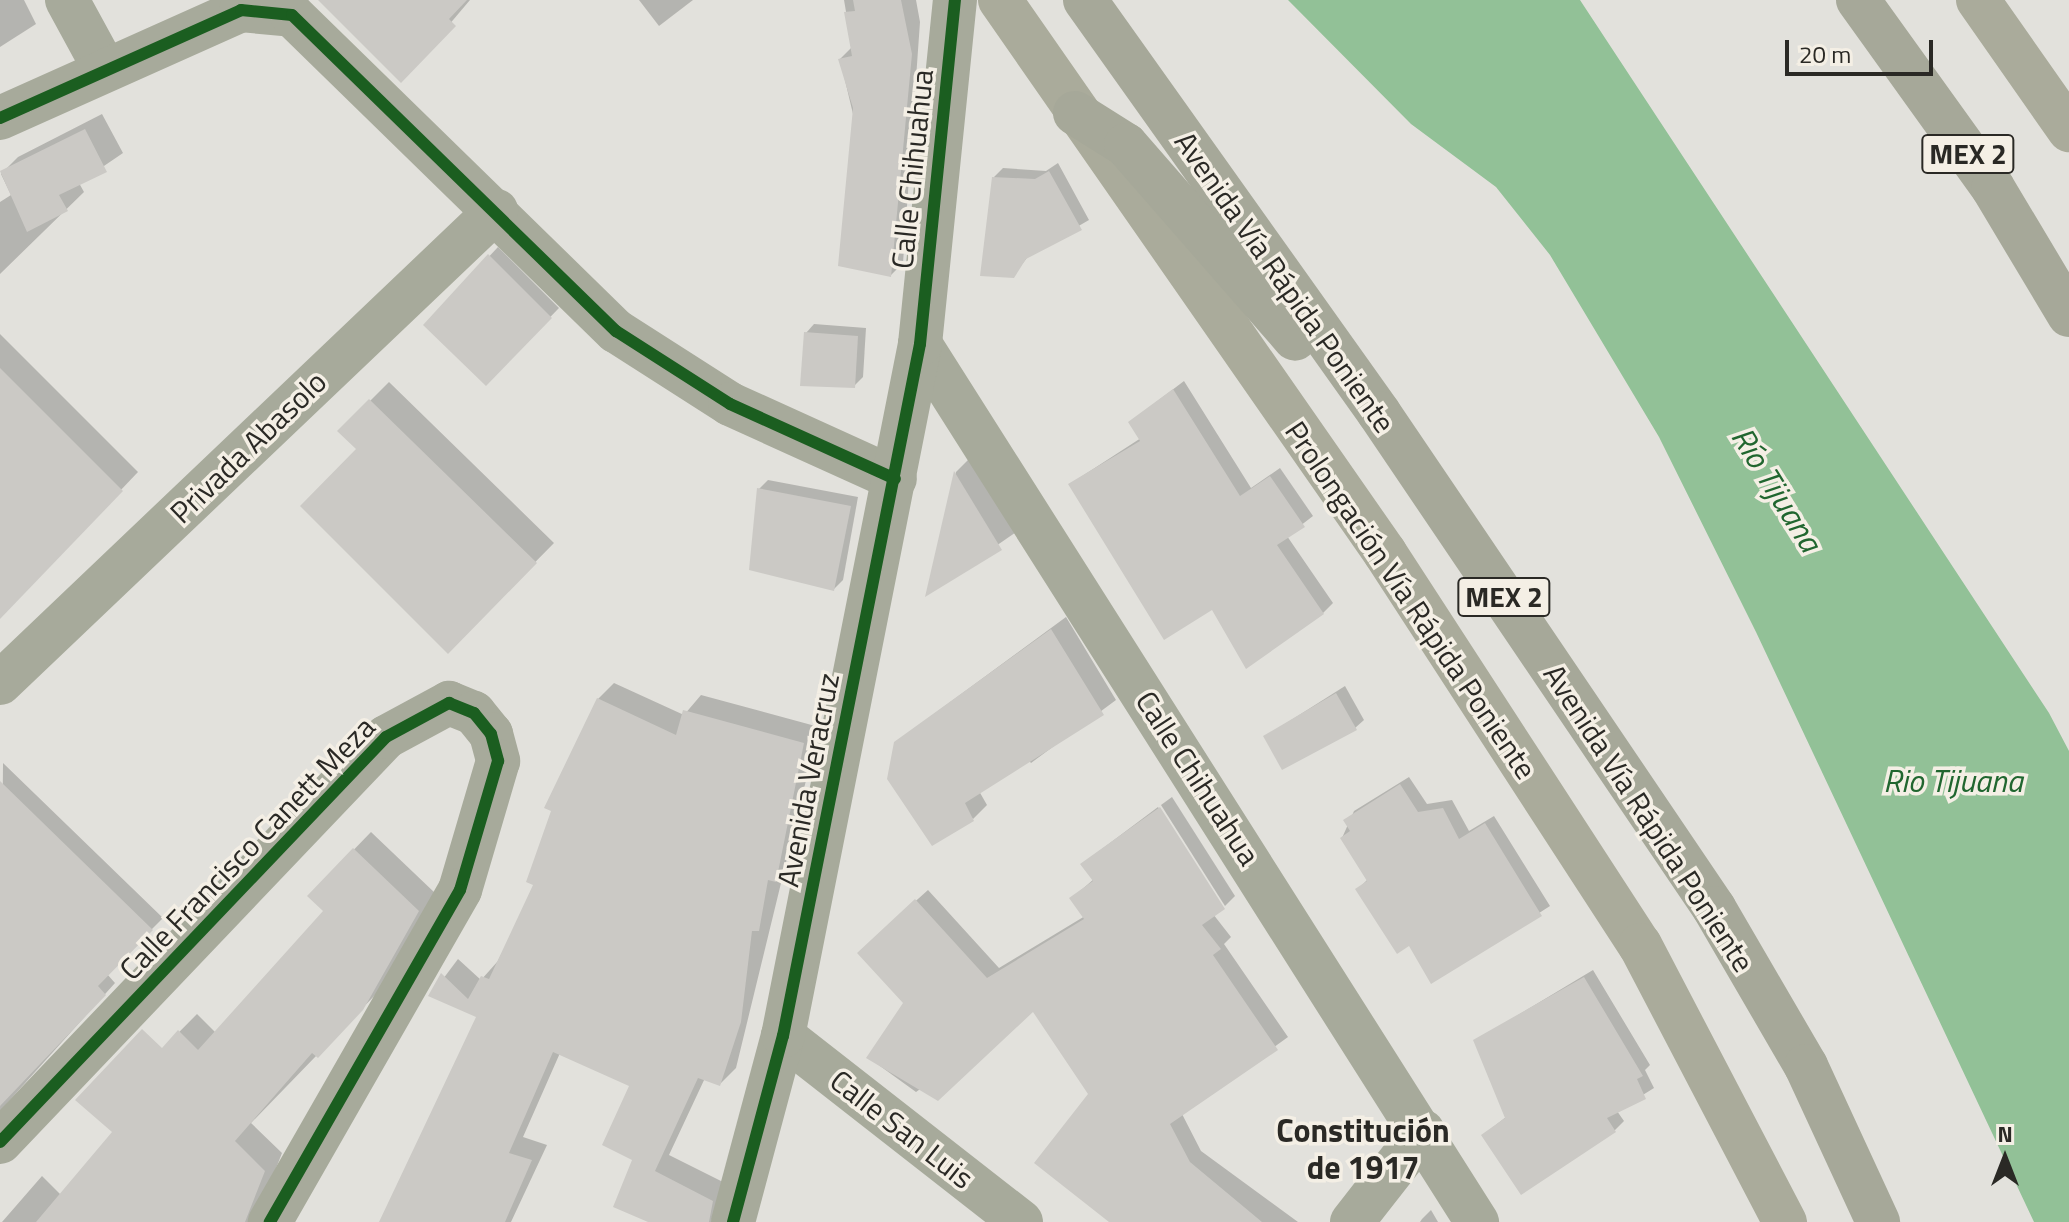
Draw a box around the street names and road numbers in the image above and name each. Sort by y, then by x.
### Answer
street label: Calle Chihuahua [884,68,940,270]
street label: Avenida Vía Rápida Poniente [1167,125,1403,439]
road number: MEX 2 [1920,130,2016,178]
street label: Privada Abasolo [163,364,333,530]
street label: Prolongación Vía Rápida Poniente [1278,414,1544,786]
road number: MEX 2 [1456,573,1552,621]
street label: Avenida Vía Rápida Poniente [1536,658,1762,978]
street label: Avenida Veracruz [770,670,846,890]
street label: Calle Chihuahua [1128,684,1268,872]
street label: Calle Francisco Canett Meza [112,709,382,987]
street label: Calle San Luis [823,1062,981,1196]

